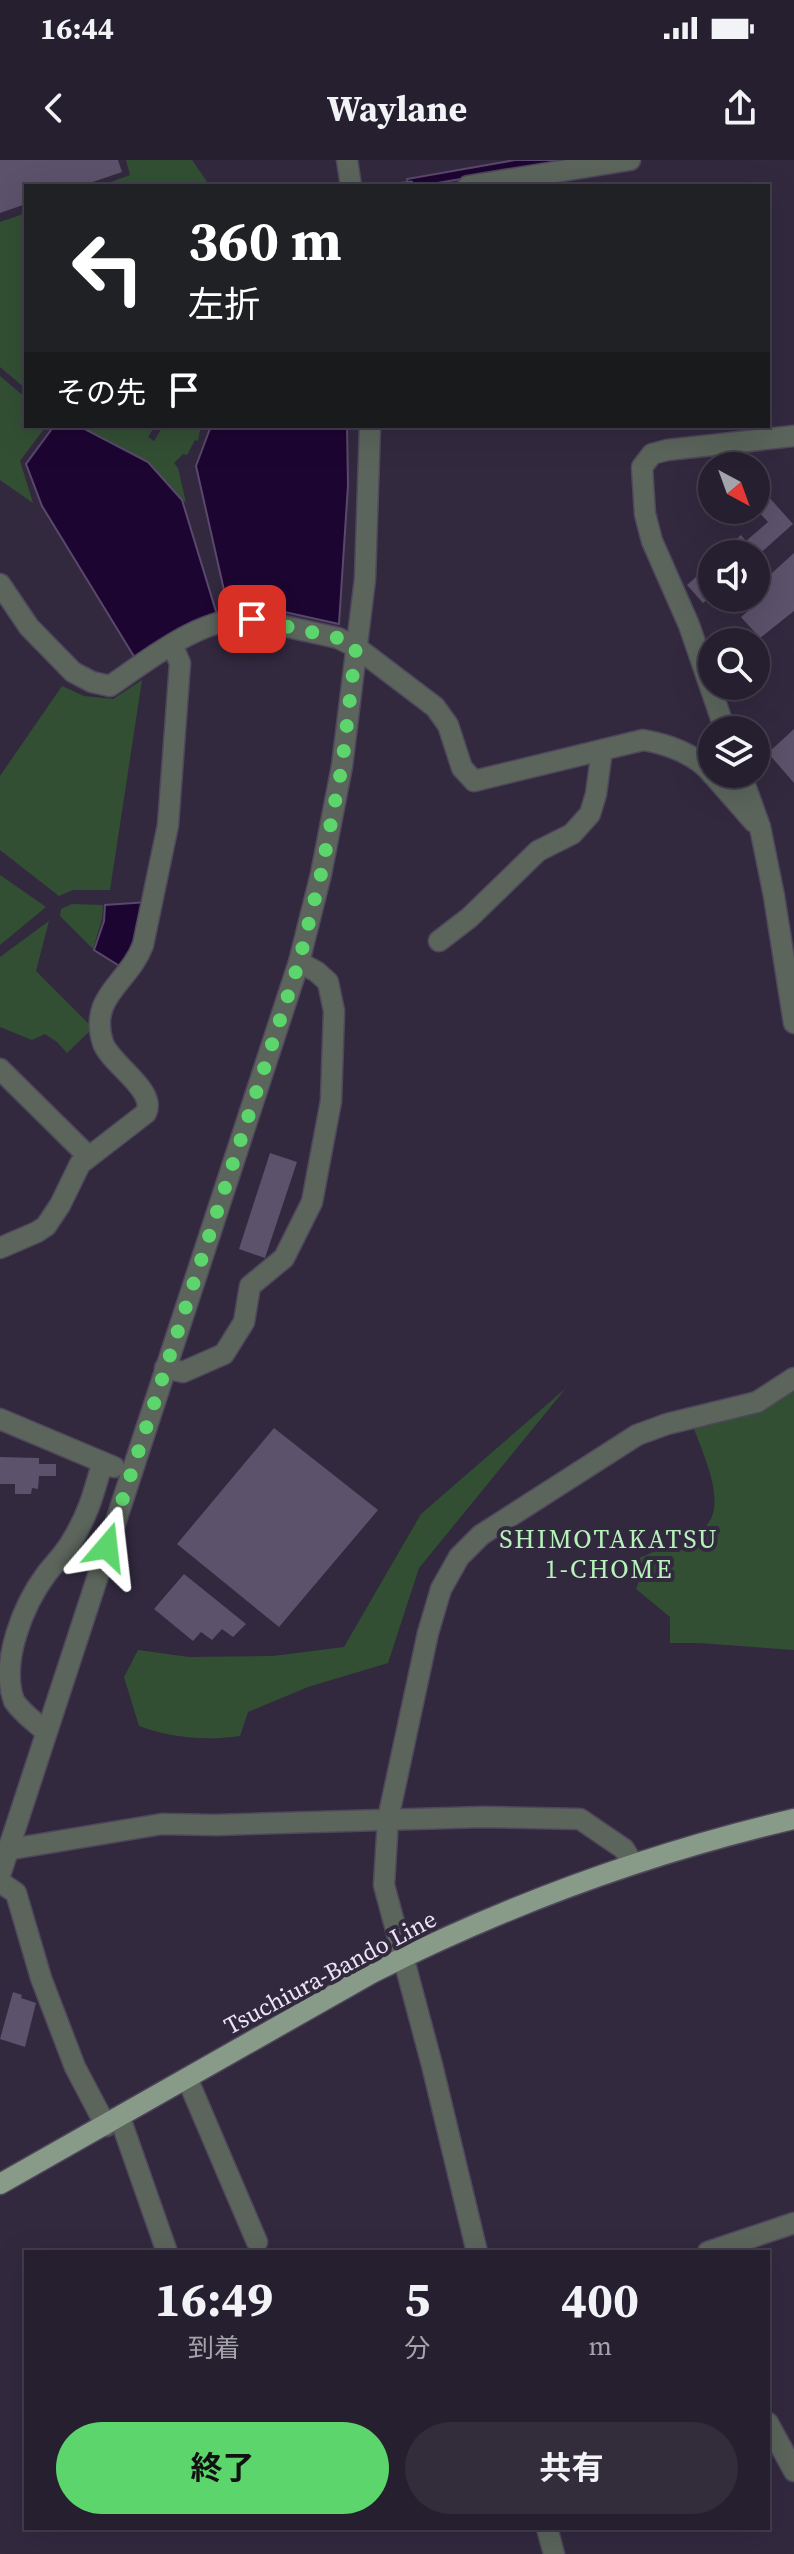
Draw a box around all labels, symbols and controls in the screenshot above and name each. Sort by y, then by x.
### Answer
text: 16:44 [40,8,114,49]
text: Waylane [327,84,467,133]
icon: back [32,86,76,130]
icon: share [718,86,762,130]
text: 360 m [188,202,342,279]
icon: left [56,216,160,320]
text: 左折 [188,280,260,329]
icon: arrive [162,368,206,412]
text: その先 [56,372,146,413]
north arrow [698,452,770,524]
map controls [698,452,770,788]
button: sound [698,540,770,612]
pin [218,585,286,653]
icon: arrive [230,597,274,641]
button: search [698,628,770,700]
button: layers [698,716,770,788]
position arrow [65,1505,149,1589]
district label: SHIMOTAKATSU 1-CHOME [499,1521,719,1587]
street label: Tsuchiura-Bando Line [218,1902,442,2042]
text: 16:49 [155,2266,273,2332]
text: 5 [404,2266,430,2332]
text: 400 [561,2267,639,2333]
text: m [588,2328,612,2364]
text: 到着 [188,2330,240,2366]
text: 分 [404,2330,430,2366]
button: 終了 [56,2422,389,2514]
button: 共有 [405,2422,738,2514]

